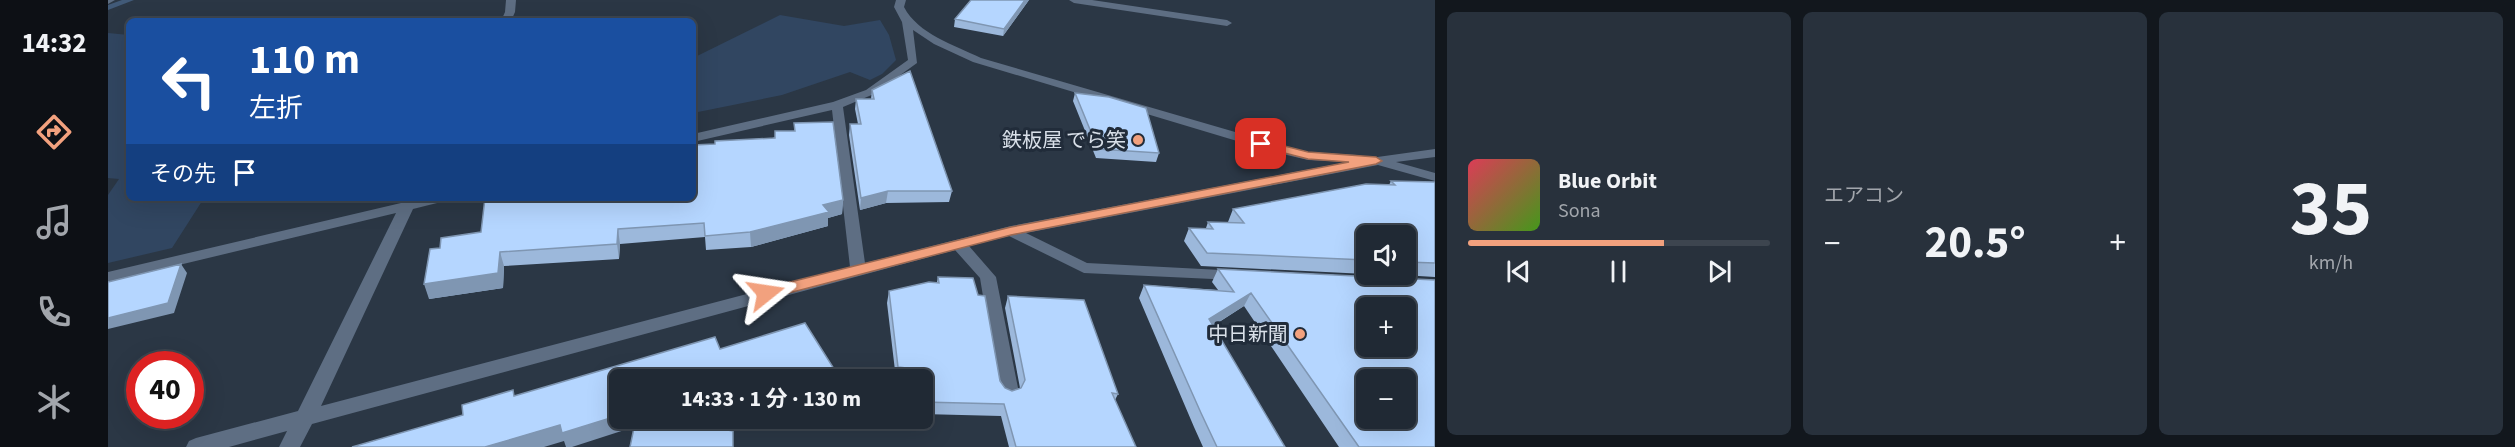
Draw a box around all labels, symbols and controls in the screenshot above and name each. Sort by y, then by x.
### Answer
text: 14:32 [21,24,87,63]
text: 110 m [249,30,360,90]
icon: left [150,42,228,120]
text: 左折 [249,89,303,128]
icon: directions [33,111,75,153]
pin [1235,118,1286,169]
place label: 鉄板屋 でら笑 [1002,127,1126,155]
icon: arrive [1244,127,1277,160]
marker: 鉄板屋 でら笑 [1131,133,1145,147]
text: 35 [2290,154,2372,265]
icon: arrive [228,156,261,189]
text: その先 [150,158,216,190]
text: Blue Orbit [1558,165,1657,197]
text: エアコン [1824,182,1904,210]
text: Sona [1558,197,1601,225]
icon: music [33,201,75,243]
text: 20.5° [1924,211,2026,275]
text: − [1824,220,1840,267]
text: + [2110,220,2126,267]
map controls [1356,225,1416,429]
button: sound [1356,225,1416,285]
text: km/h [2309,249,2353,277]
icon: previous [1502,255,1535,288]
icon: pause [1602,255,1635,288]
icon: next [1703,255,1736,288]
position arrow [734,261,798,325]
icon: phone [33,291,75,333]
button: + [1356,297,1416,357]
place label: 中日新聞 [1208,321,1288,349]
marker: 中日新聞 [1293,327,1307,341]
speed limit sign: 40 [126,351,204,429]
button: − [1356,369,1416,429]
icon: climate [33,381,75,423]
text: 14:33 · 1 分 · 130 m [681,383,861,415]

